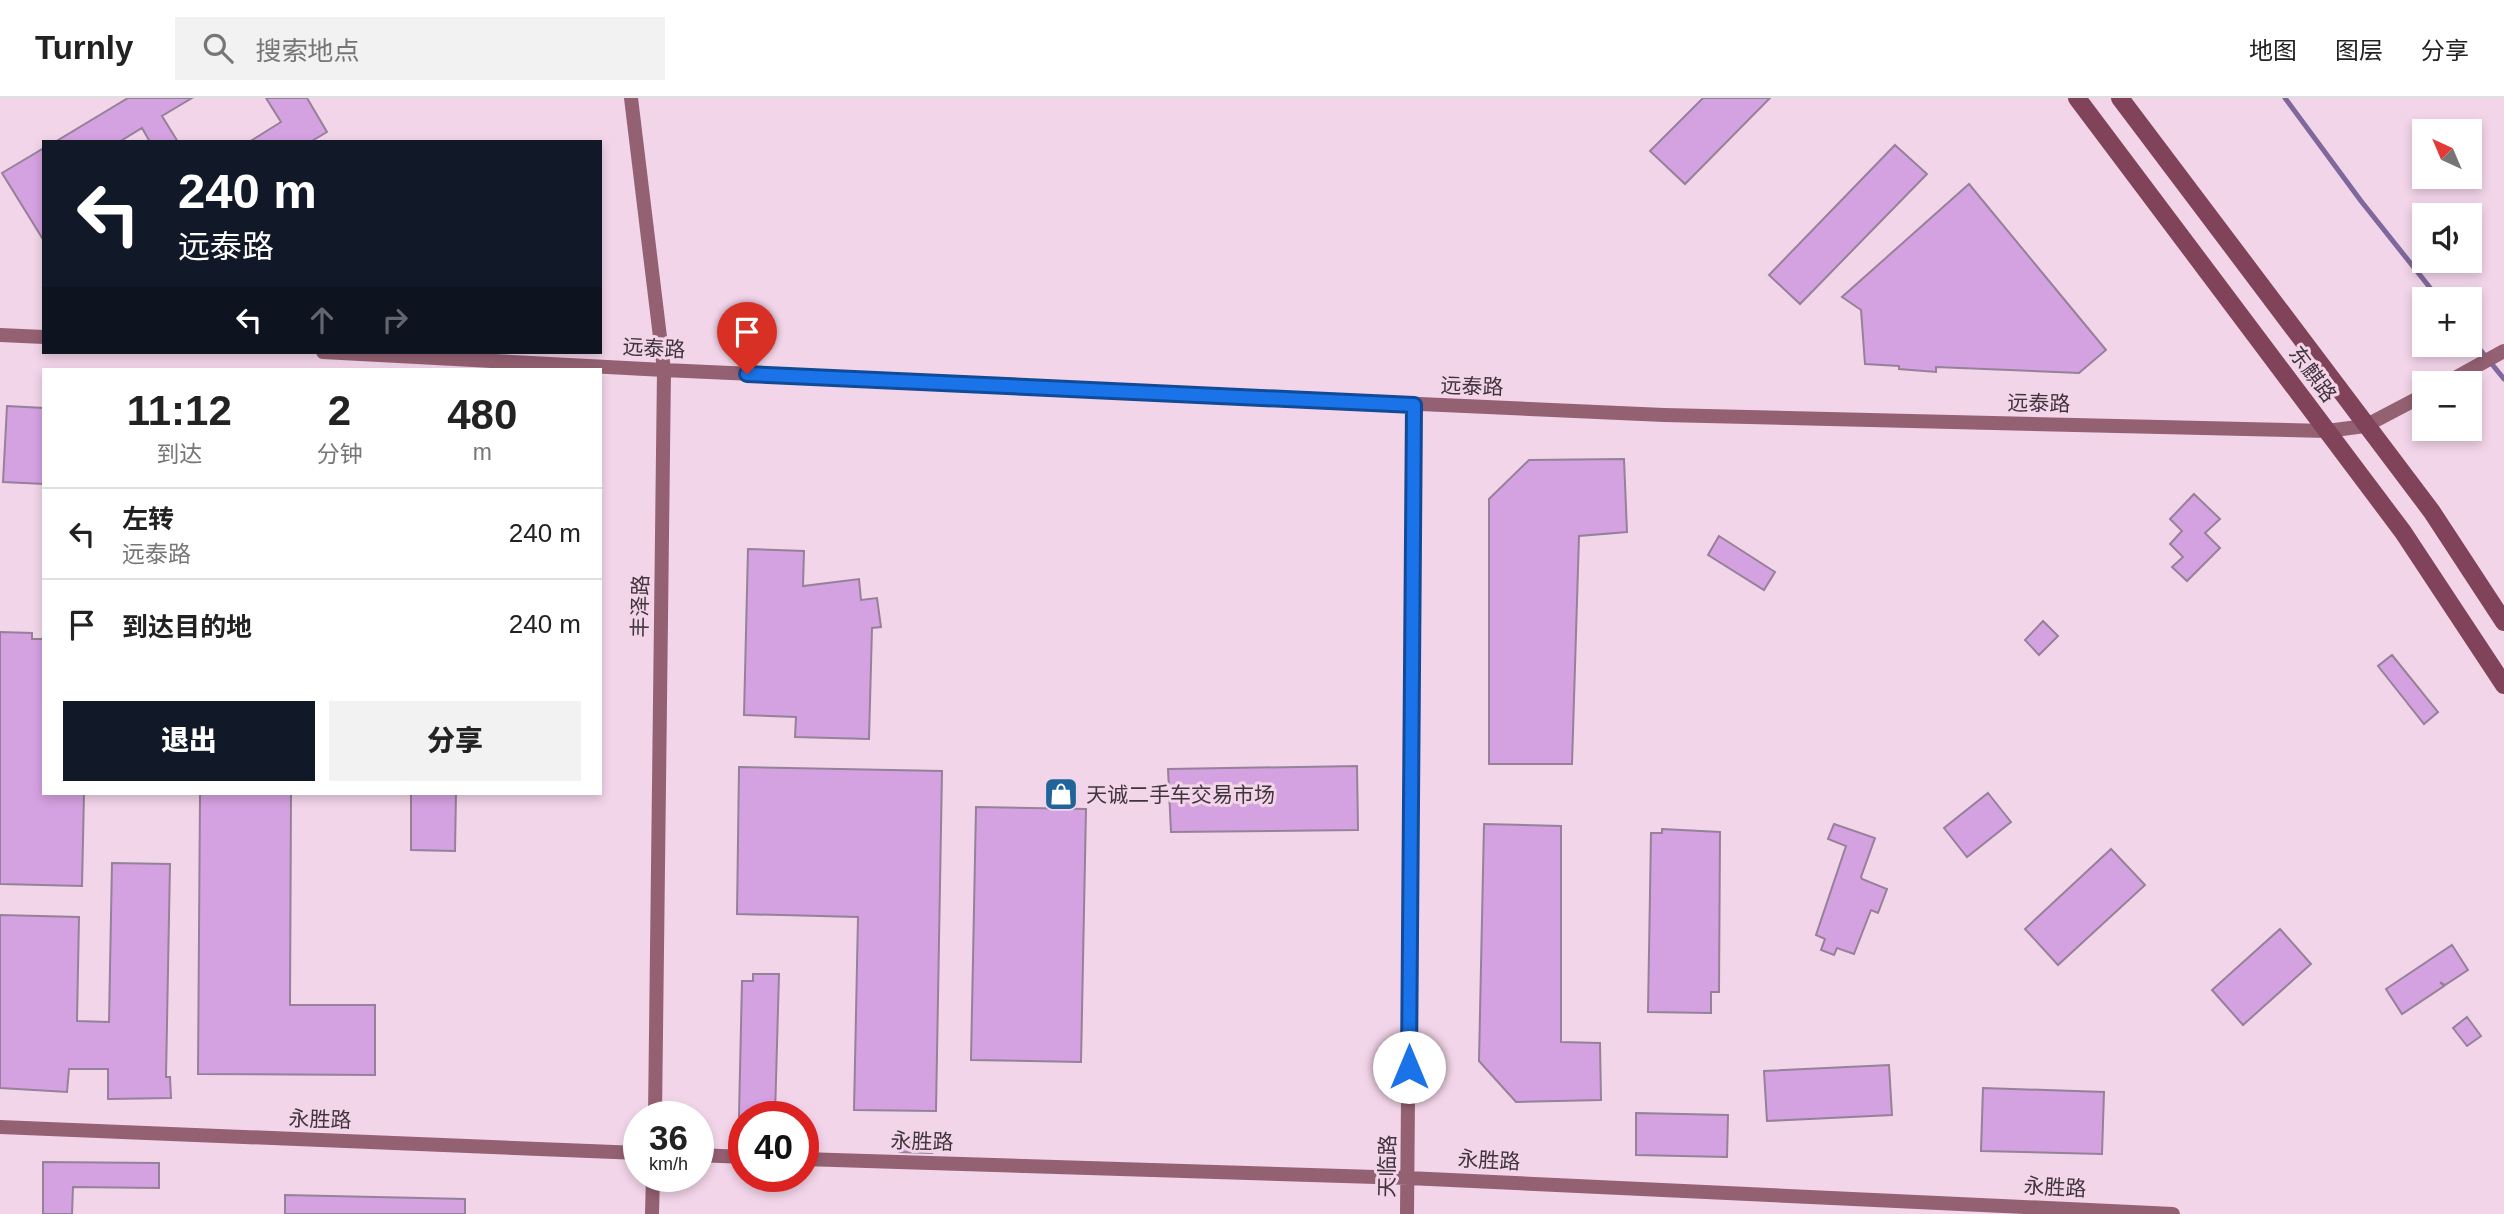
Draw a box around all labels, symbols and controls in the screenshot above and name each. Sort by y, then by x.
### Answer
search box [175,17,665,80]
text: Turnly [35,29,133,66]
icon: search [199,29,237,67]
text: 搜索地点 [255,36,359,66]
text: 地图 [2249,37,2297,64]
text: 图层 [2335,37,2383,64]
text: 分享 [2421,37,2469,64]
north arrow [2412,119,2482,189]
map controls [2412,119,2482,441]
text: 240 m [178,164,317,218]
icon: left [63,168,154,259]
button: sound [2412,203,2482,273]
text: 远泰路 [178,229,274,265]
button: + [2412,287,2482,357]
icon: left [230,301,268,339]
icon: ahead [303,301,341,339]
icon: right [376,301,414,339]
pin [717,302,777,374]
icon: arrive [728,313,766,351]
street label: 远泰路 [622,335,686,361]
street label: 东麒路 [2285,342,2341,406]
button: − [2412,371,2482,441]
street label: 远泰路 [1440,373,1504,399]
text: 11:12 [127,387,232,434]
text: 2 [328,387,351,434]
text: 480 [447,391,517,438]
street label: 远泰路 [2007,391,2071,415]
text: m [473,439,492,465]
text: 到达 [156,441,202,467]
text: 分钟 [317,441,363,467]
text: 左转 [122,504,174,534]
icon: left [63,515,101,553]
text: 240 m [509,518,581,548]
text: 远泰路 [122,541,191,567]
street label: 丰泽路 [628,574,652,638]
icon: arrive [63,606,101,644]
text: 240 m [509,609,581,639]
text: 到达目的地 [122,612,252,642]
button: 退出 [63,701,315,781]
button: 分享 [329,701,581,781]
shop icon: 天诚二手车交易市场 [1042,775,1080,813]
place label: 天诚二手车交易市场 [1086,783,1275,806]
position arrow [1372,1030,1446,1104]
speed limit sign: 40 [728,1101,819,1192]
street label: 永胜路 [288,1106,352,1132]
text: 36 [649,1118,688,1157]
street label: 永胜路 [890,1128,954,1154]
street label: 天临路 [1375,1134,1399,1198]
street label: 永胜路 [1457,1147,1521,1173]
text: km/h [649,1154,688,1174]
street label: 永胜路 [2023,1174,2087,1200]

